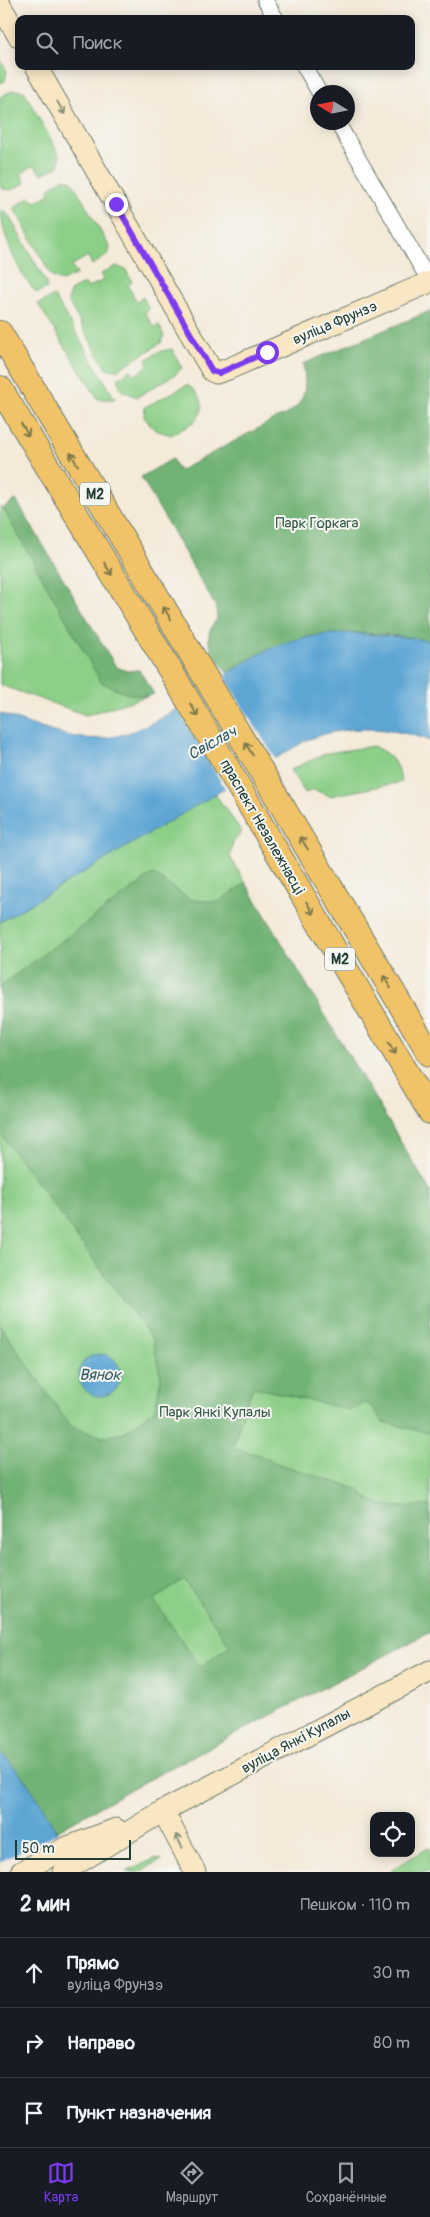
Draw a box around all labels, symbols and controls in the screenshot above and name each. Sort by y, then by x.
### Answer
search box [15,15,415,70]
icon: search [33,29,61,57]
text: Поиск [73,31,123,55]
north arrow [310,85,355,130]
one-way arrow [56,101,66,115]
route end [105,193,128,216]
street label: вуліца Фрунзэ [290,297,380,349]
route start [256,341,279,364]
one-way arrow [20,423,30,437]
one-way arrow [69,452,79,466]
road number: М2 [80,482,110,506]
park label: Парк Горкага [275,514,359,533]
one-way arrow [104,562,114,576]
one-way arrow [162,606,172,620]
one-way arrow [189,703,199,717]
water label: Свіслач [184,721,241,765]
one-way arrow [244,742,254,757]
street label: праспект Незалежнасці [216,756,309,898]
one-way arrow [299,836,309,850]
one-way arrow [306,900,315,915]
road number: М2 [325,948,355,971]
one-way arrow [382,976,392,990]
one-way arrow [387,1041,397,1056]
water label: Вянок [79,1365,122,1385]
park label: Парк Янкі Купалы [159,1403,271,1422]
street label: вуліца Янкі Купалы [238,1704,354,1778]
map controls [370,1812,415,1857]
button: locate [370,1812,415,1857]
one-way arrow [174,1834,184,1849]
scale bar [15,1837,131,1860]
text: 50 m [22,1840,55,1857]
text: 2 мин [20,1891,70,1918]
text: Пешком · 110 m [301,1895,410,1915]
text: Прямо [67,1951,119,1975]
icon: ahead [20,1959,48,1987]
text: 30 m [372,1963,410,1983]
text: вуліца Фрунзэ [67,1975,163,1995]
icon: right [20,2029,48,2057]
text: Направо [67,2031,135,2055]
text: 80 m [373,2033,410,2053]
icon: arrive [20,2099,48,2127]
text: Пункт назначения [67,2101,211,2125]
tab: Карта [44,2159,78,2206]
tab: Маршрут [166,2159,218,2206]
tab: Сохранённые [306,2159,386,2206]

